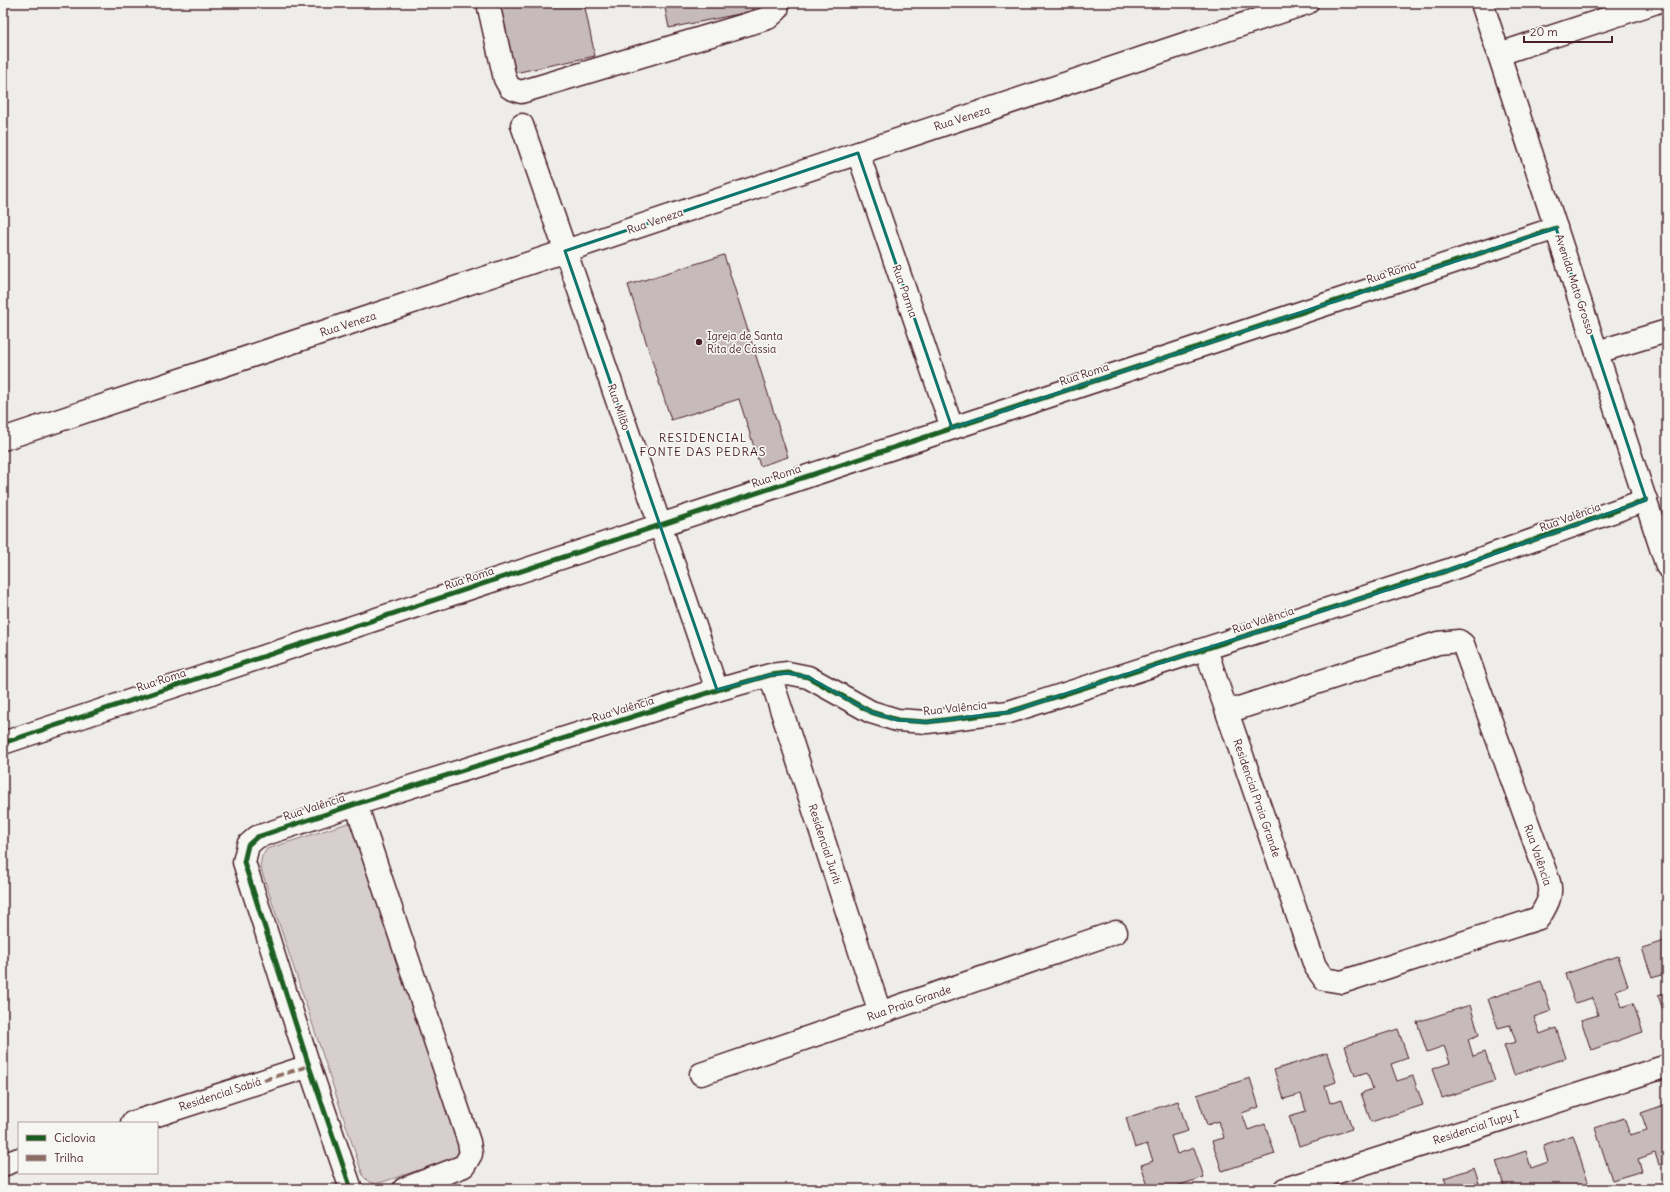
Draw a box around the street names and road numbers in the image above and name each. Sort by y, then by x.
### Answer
street label: Rua Veneza [932,102,992,134]
street label: Rua Veneza [625,205,685,237]
street label: Avenida Mato Grosso [1552,232,1598,336]
street label: Rua Roma [1364,257,1418,287]
street label: Rua Parma [889,263,921,319]
street label: Rua Veneza [318,308,378,340]
street label: Rua Roma [1057,359,1111,389]
street label: Rua Milão [604,382,634,432]
street label: Rua Roma [749,461,803,491]
street label: Rua Valência [1538,499,1602,535]
street label: Rua Roma [442,563,496,593]
street label: Rua Valência [1230,603,1296,637]
street label: Rua Roma [134,665,188,695]
street label: Rua Valência [590,693,656,725]
street label: Rua Valência [922,698,988,718]
street label: Residencial Praia Grande [1230,737,1284,859]
street label: Rua Valência [281,790,347,824]
street label: Residencial Juriti [805,802,845,886]
street label: Rua Valência [1521,822,1555,888]
street label: Rua Praia Grande [865,982,953,1024]
street label: Residencial Sabiá [177,1074,263,1114]
street label: Residencial Tupy I [1431,1106,1521,1148]

